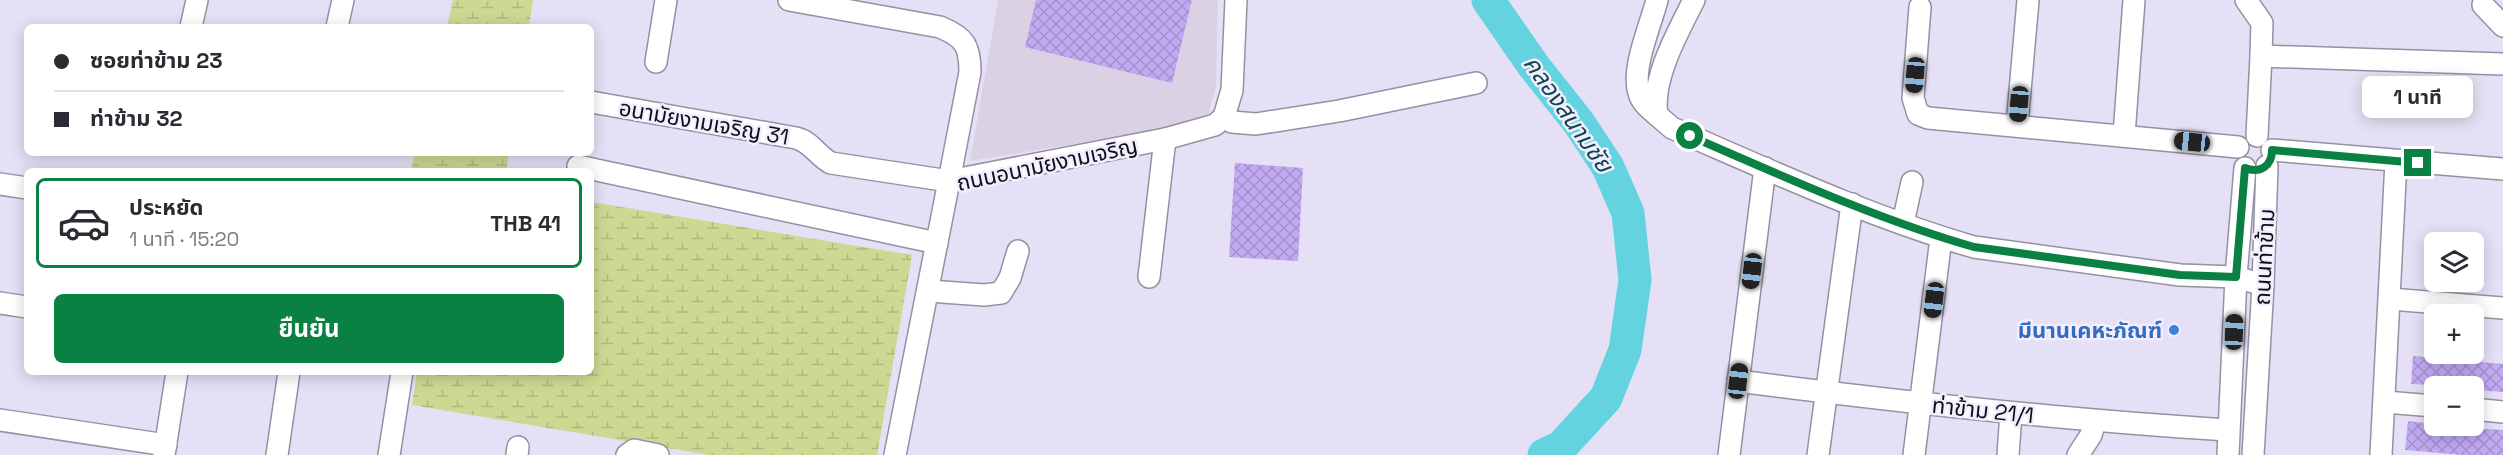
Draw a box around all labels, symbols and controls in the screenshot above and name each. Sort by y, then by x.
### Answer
text: ซอยท่าข้าม 23 [90,46,223,74]
water label: คลองสนามชัย [1517,49,1621,180]
car [1904,56,1926,94]
callout: 1 นาที [2362,76,2474,118]
text: 1 นาที [2393,84,2442,110]
car [2008,85,2030,123]
street label: อนามัยงามเจริญ 31 [617,93,791,151]
text: ท่าข้าม 32 [90,104,183,132]
route start [1676,122,1703,149]
street label: ถนนอนามัยงามเจริญ [954,131,1140,197]
car [2173,131,2211,153]
route end [2404,149,2431,176]
text: ประหยัด [129,193,204,221]
icon: car [57,196,111,250]
street label: ถนนท่าข้าม [2247,208,2281,306]
text: THB 41 [490,209,561,237]
text: 1 นาที · 15:20 [129,226,239,252]
map controls [2424,232,2484,436]
button: layers [2424,232,2484,292]
car [1741,252,1763,290]
car [1923,281,1945,319]
button: ยืนยัน [54,294,564,363]
button: + [2424,304,2484,364]
car [2224,314,2244,350]
place label: มีนานเคหะภัณฑ์ [2018,316,2162,344]
marker: มีนานเคหะภัณฑ์ [2167,323,2181,337]
car [1727,362,1749,400]
button: − [2424,376,2484,436]
street label: ท่าข้าม 21/1 [1931,391,2035,429]

